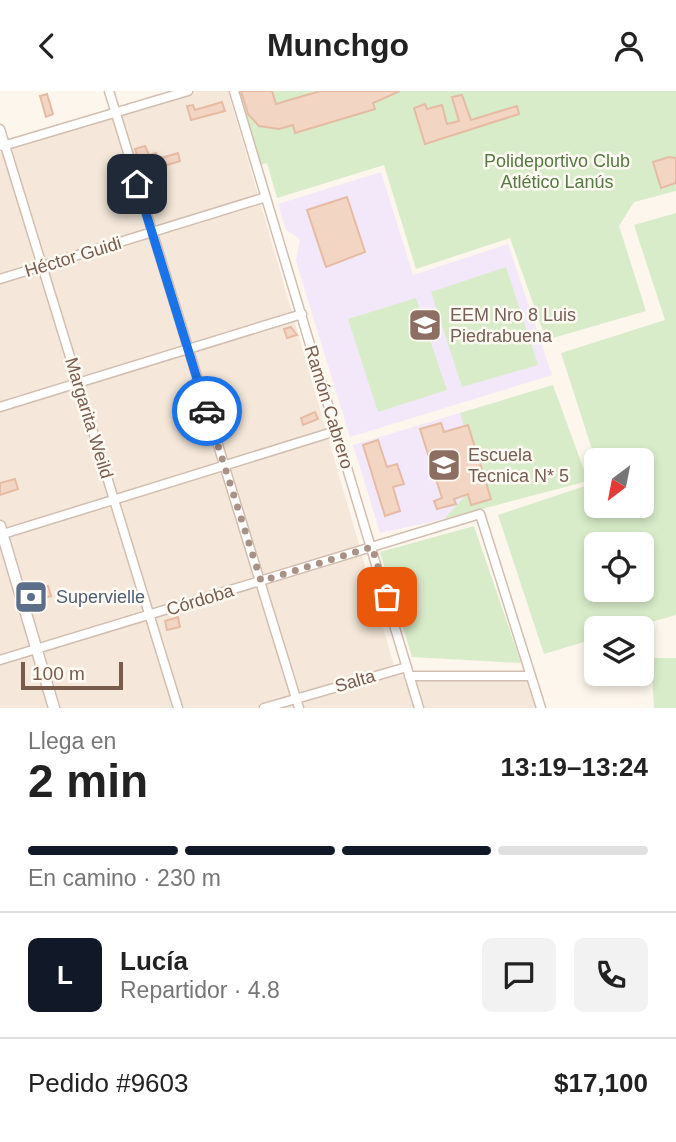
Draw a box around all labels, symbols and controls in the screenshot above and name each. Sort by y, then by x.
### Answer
icon: back [28,27,66,65]
text: Munchgo [267,27,409,63]
icon: person [610,27,648,65]
park label: Polideportivo Club Atlético Lanús [484,151,630,192]
pin [107,154,167,214]
icon: home [118,165,156,203]
street label: Héctor Guidi [22,233,124,281]
place label: EEM Nro 8 Luis Piedrabuena [450,305,576,346]
school or university icon: EEM Nro 8 Luis Piedrabuena [406,306,444,344]
street label: Ramón Cabrero [301,343,357,471]
street label: Margarita Weild [61,355,117,481]
courier [172,376,242,446]
icon: car [188,392,226,430]
place label: Escuela Tecnica N* 5 [468,445,569,486]
school or university icon: Escuela Tecnica N* 5 [425,446,463,484]
north arrow [584,448,654,518]
map controls [584,448,654,686]
button: locate [584,532,654,602]
pin [357,567,417,627]
bank icon: Supervielle [12,578,50,616]
icon: bag [368,578,406,616]
street label: Córdoba [164,580,237,620]
place label: Supervielle [56,587,145,607]
button: layers [584,616,654,686]
scale bar [21,659,122,691]
text: 100 m [32,663,85,684]
street label: Salta [333,665,378,696]
text: Llega en [28,728,116,754]
text: 13:19–13:24 [501,752,648,782]
text: 2 min [28,755,148,807]
text: En camino · 230 m [28,865,221,891]
button: chat [482,938,556,1012]
button: phone [574,938,648,1012]
text: Lucía [120,946,188,976]
text: L [57,960,73,990]
text: Repartidor · 4.8 [120,977,280,1003]
text: Pedido #9603 [28,1068,188,1098]
text: $17,100 [554,1068,648,1098]

